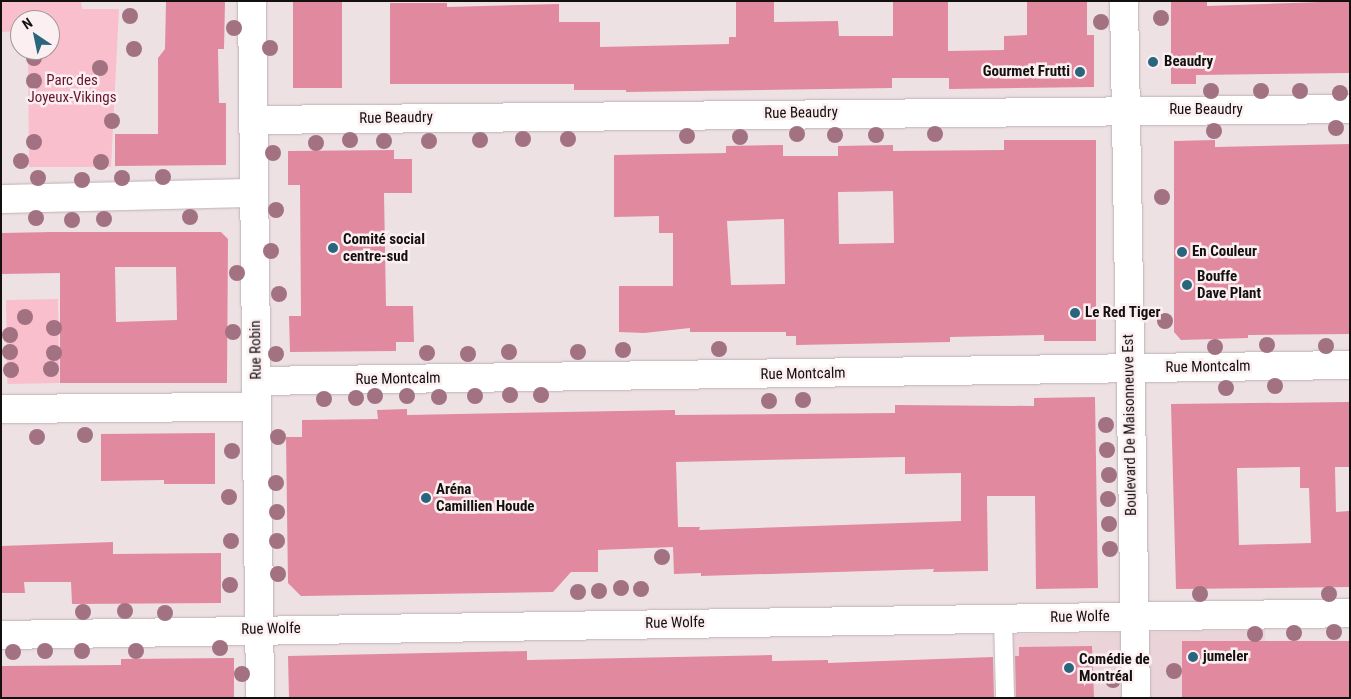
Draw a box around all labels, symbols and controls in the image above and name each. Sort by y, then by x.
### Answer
north arrow [10,10,60,60]
text: N [19,14,35,32]
place label: Beaudry [1164,53,1213,71]
marker: Beaudry [1146,55,1160,69]
place label: Gourmet Frutti [983,63,1070,81]
marker: Gourmet Frutti [1074,66,1086,78]
park label: Parc des Joyeux-Vikings [28,71,116,106]
street label: Rue Beaudry [1169,101,1243,119]
street label: Rue Beaudry [764,103,838,123]
street label: Rue Beaudry [359,108,433,128]
place label: Comité social centre-sud [343,230,425,265]
marker: Comité social centre-sud [327,242,339,254]
place label: En Couleur [1192,243,1257,261]
marker: En Couleur [1176,246,1188,258]
place label: Bouffe Dave Plant [1197,267,1261,302]
marker: Bouffe Dave Plant [1181,279,1193,291]
place label: Le Red Tiger [1085,304,1161,322]
marker: Le Red Tiger [1069,307,1081,319]
street label: Rue Robin [246,320,266,380]
street label: Boulevard De Maisonneuve Est [1119,334,1141,516]
street label: Rue Montcalm [1165,357,1251,377]
street label: Rue Montcalm [760,364,846,384]
street label: Rue Montcalm [355,369,441,389]
place label: Aréna Camillien Houde [436,480,535,515]
marker: Aréna Camillien Houde [420,492,432,504]
street label: Rue Wolfe [1050,607,1110,627]
street label: Rue Wolfe [645,613,705,633]
street label: Rue Wolfe [241,619,301,639]
place label: jumeler [1203,648,1248,666]
place label: Comédie de Montréal [1079,650,1150,685]
marker: jumeler [1187,651,1199,663]
marker: Comédie de Montréal [1063,662,1075,674]

